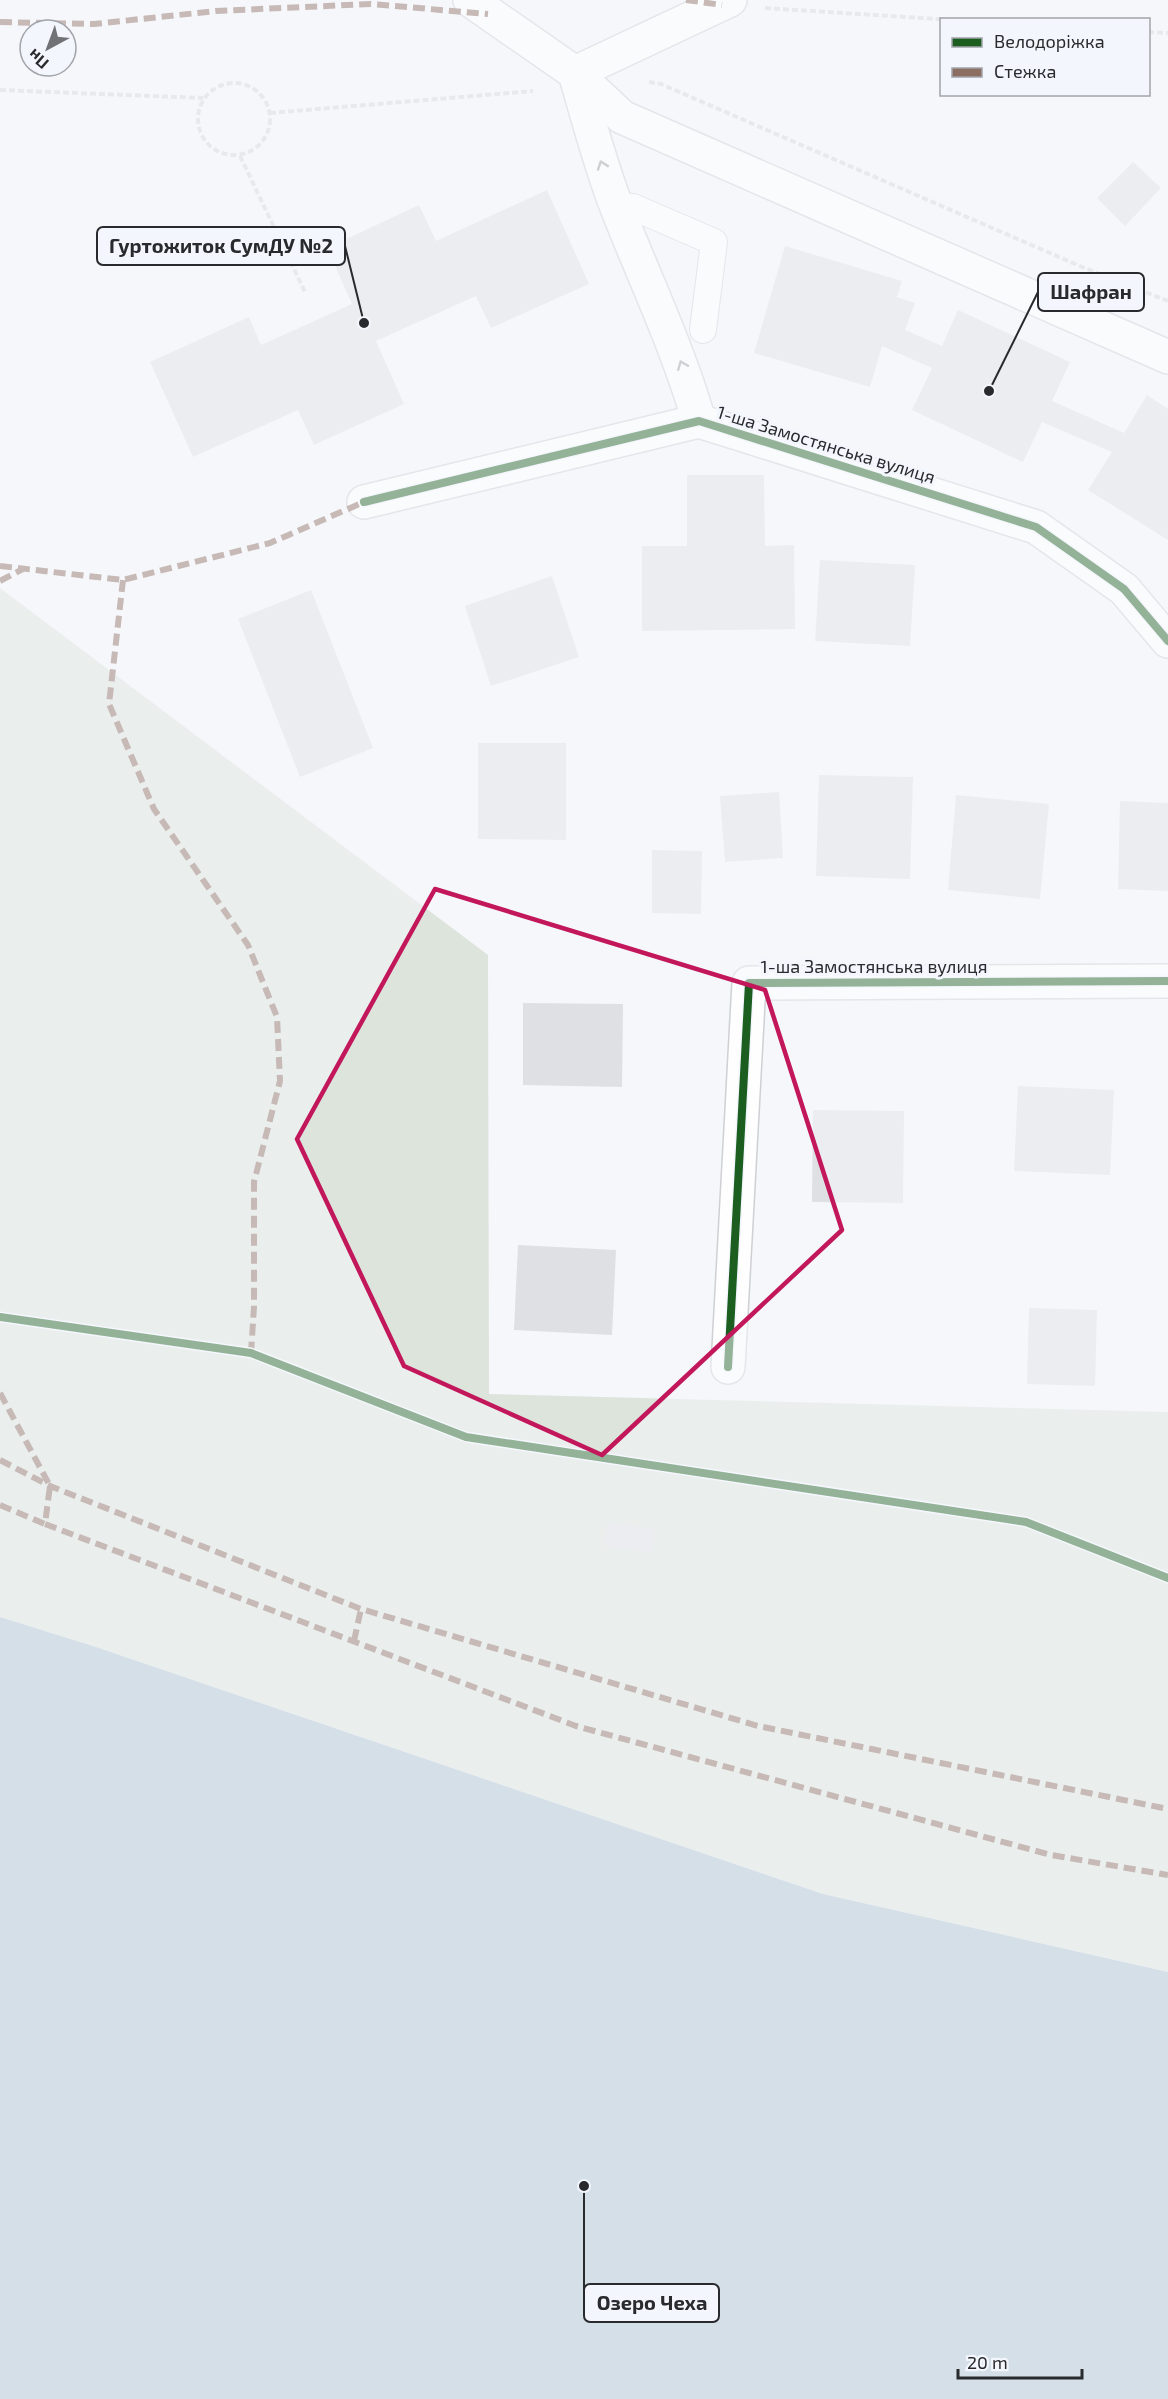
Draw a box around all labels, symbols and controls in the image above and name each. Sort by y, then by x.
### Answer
north arrow [18,18,78,78]
legend [940,18,1150,96]
text: Велодоріжка [994,30,1105,52]
text: Пн [24,46,52,74]
text: Стежка [994,60,1056,82]
one-way arrow [597,160,610,171]
callout: Гуртожиток СумДУ №2 [97,227,345,265]
text: Гуртожиток СумДУ №2 [109,233,333,257]
callout: Шафран [1038,273,1144,311]
text: Шафран [1050,279,1132,303]
one-way arrow [677,361,689,372]
street label: 1-ша Замостянська вулиця [715,400,938,488]
street label: 1-ша Замостянська вулиця [761,955,987,977]
callout: Озеро Чеха [584,2284,719,2322]
text: Озеро Чеха [597,2290,707,2314]
scale bar [958,2342,1082,2380]
text: 20 m [967,2351,1008,2373]

